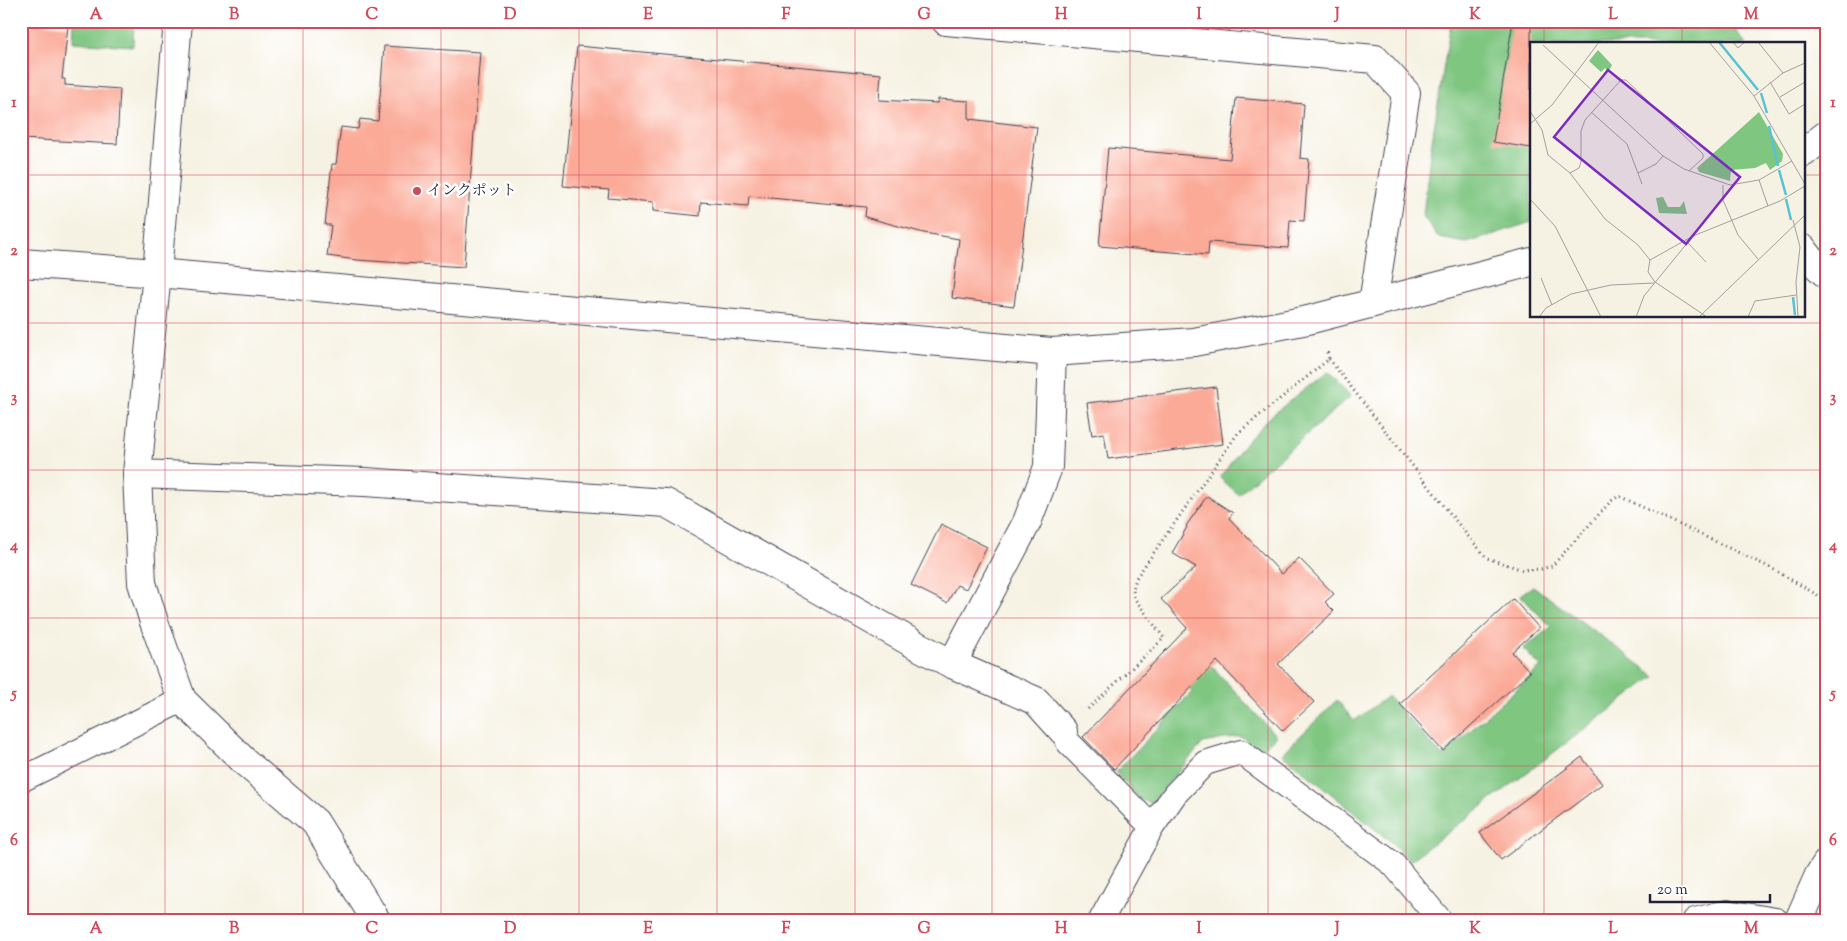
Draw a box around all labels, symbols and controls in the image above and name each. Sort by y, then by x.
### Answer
text: A [90,4,103,27]
text: B [229,4,239,27]
text: C [366,4,379,27]
text: D [504,4,517,27]
text: E [643,4,653,27]
text: F [782,4,791,27]
text: G [917,4,931,27]
text: H [1055,4,1068,27]
text: I [1196,4,1202,27]
text: J [1333,4,1340,27]
text: K [1469,4,1481,27]
text: L [1608,4,1618,27]
text: M [1744,4,1759,27]
inset map [1530,42,1804,318]
text: 1 [11,92,17,115]
text: 1 [1830,92,1836,115]
place label: インクポット [427,181,517,202]
marker: インクポット [411,185,423,197]
text: 2 [10,240,18,263]
text: 2 [1829,240,1837,263]
text: 3 [11,387,18,410]
text: 3 [1830,387,1837,410]
text: 4 [9,535,18,558]
text: 4 [1828,535,1837,558]
text: 5 [9,683,17,706]
text: 5 [1828,683,1836,706]
text: 6 [10,830,18,853]
text: 6 [1829,830,1837,853]
scale bar [1650,871,1770,903]
text: 20 m [1657,880,1688,901]
text: A [90,918,103,941]
text: B [229,918,239,941]
text: C [366,918,379,941]
text: D [504,918,517,941]
text: E [643,918,653,941]
text: F [782,918,791,941]
text: G [917,918,931,941]
text: H [1055,918,1068,941]
text: I [1196,918,1202,941]
text: J [1333,918,1340,941]
text: K [1469,918,1481,941]
text: L [1608,918,1618,941]
text: M [1744,918,1759,941]

